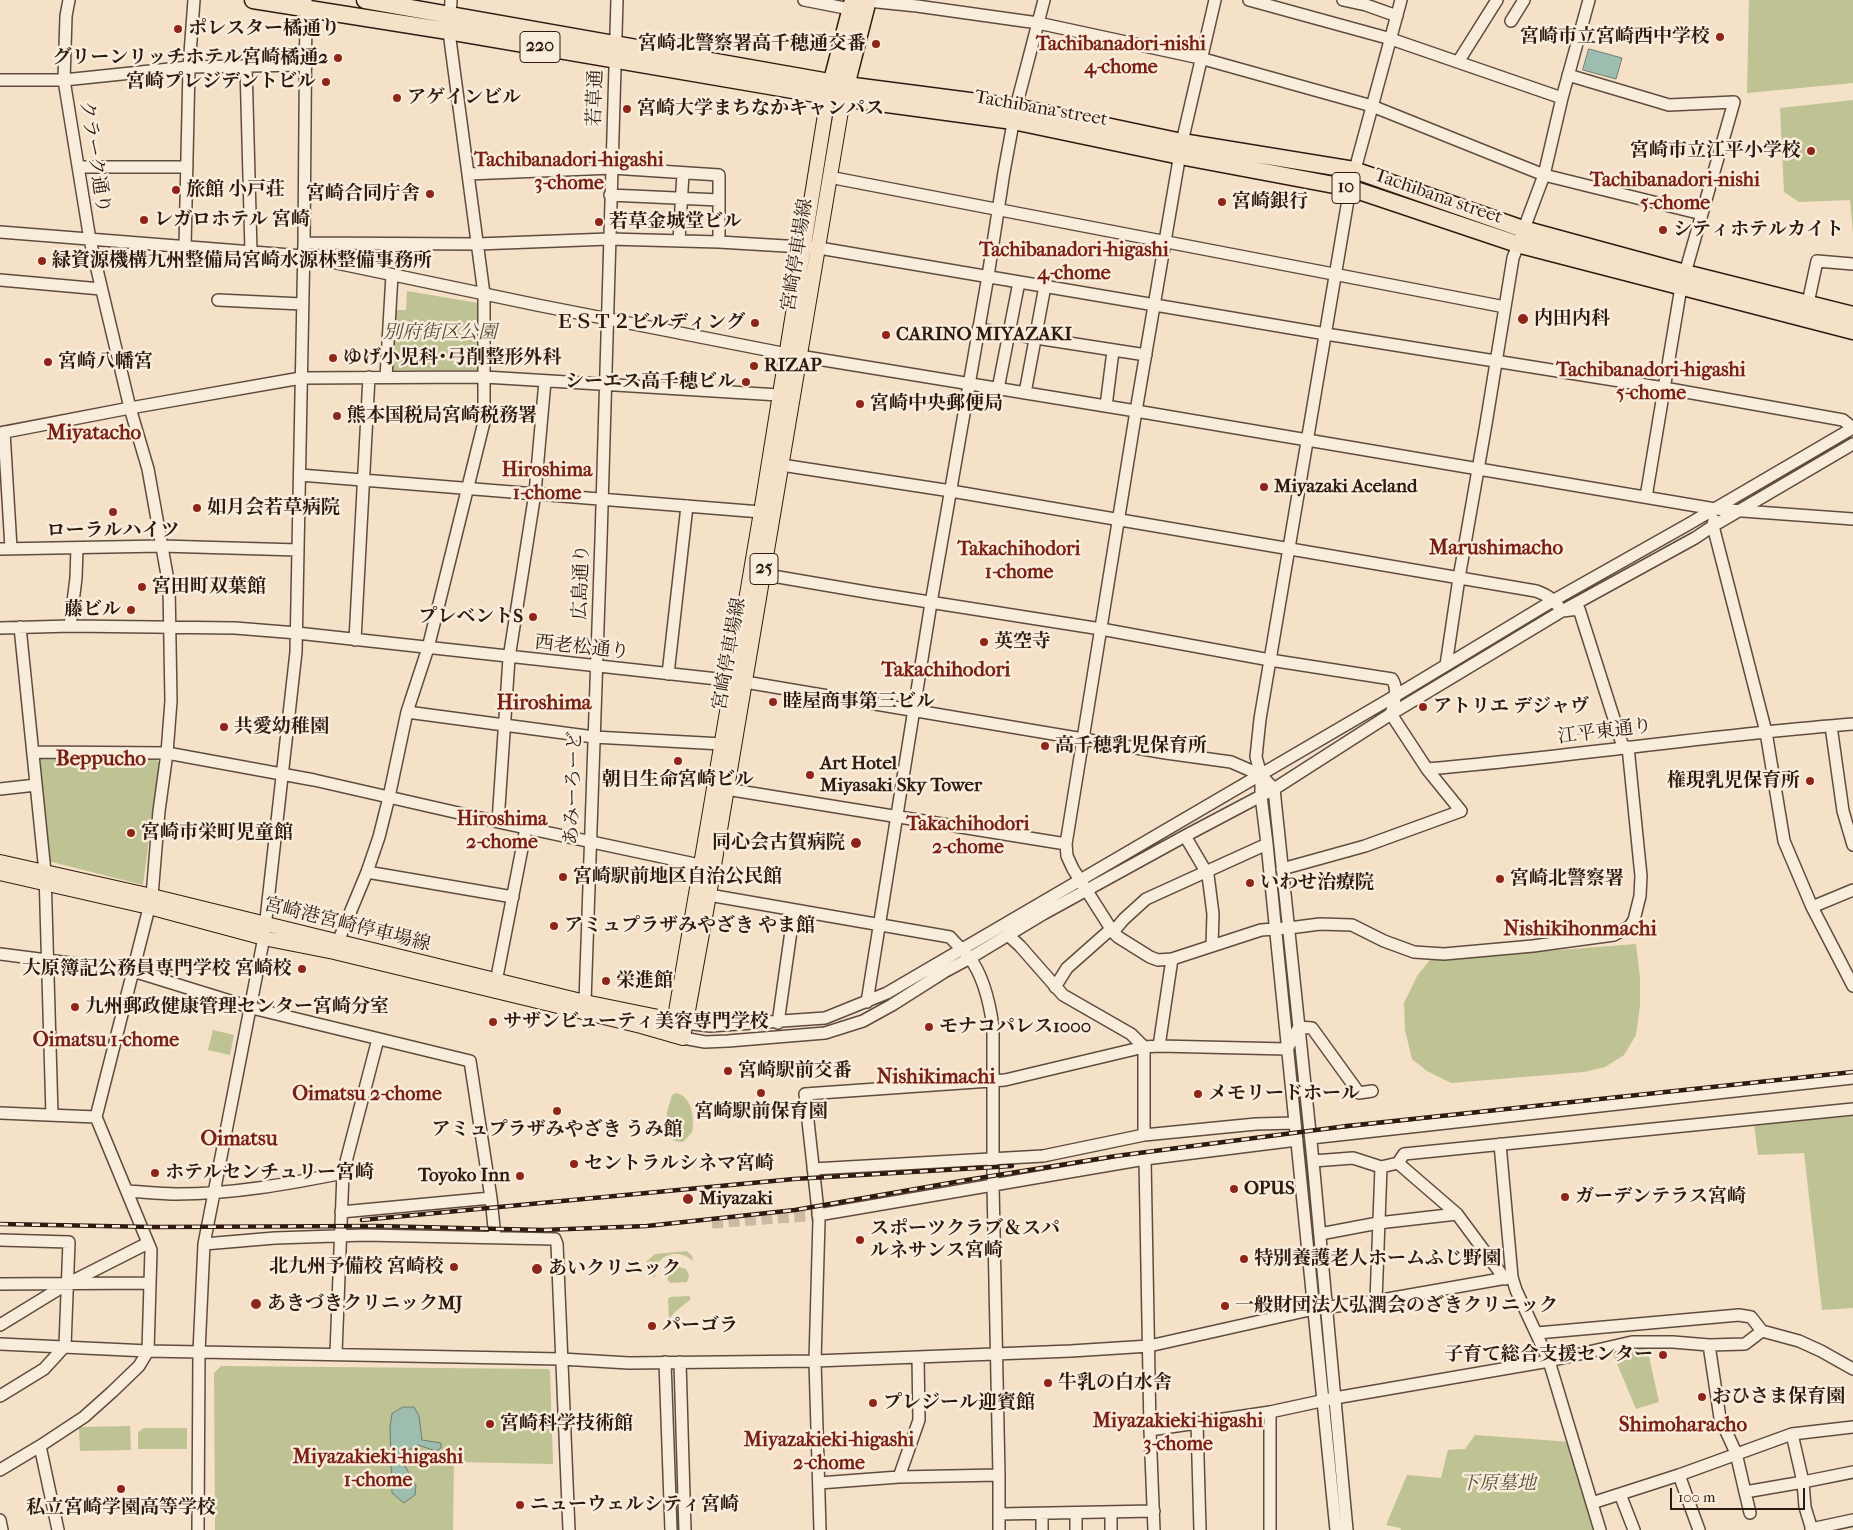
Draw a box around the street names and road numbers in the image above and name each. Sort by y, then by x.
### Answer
road number: 220 [520,32,560,62]
street label: 若草通 [584,69,608,127]
street label: Tachibana street [973,86,1109,132]
street label: クラーク通り [74,99,114,215]
street label: Tachibana street [1371,164,1505,230]
road number: 10 [1332,172,1360,204]
street label: 宮崎停車場線 [778,197,818,313]
street label: 広島通り [569,544,595,620]
road number: 25 [750,554,778,584]
street label: 宮崎停車場線 [709,596,751,712]
street label: 西老松通り [534,632,630,664]
street label: 江平東通り [1556,715,1654,749]
street label: あみーろーど [561,731,587,845]
street label: 宮崎港宮崎停車場線 [261,893,433,957]

